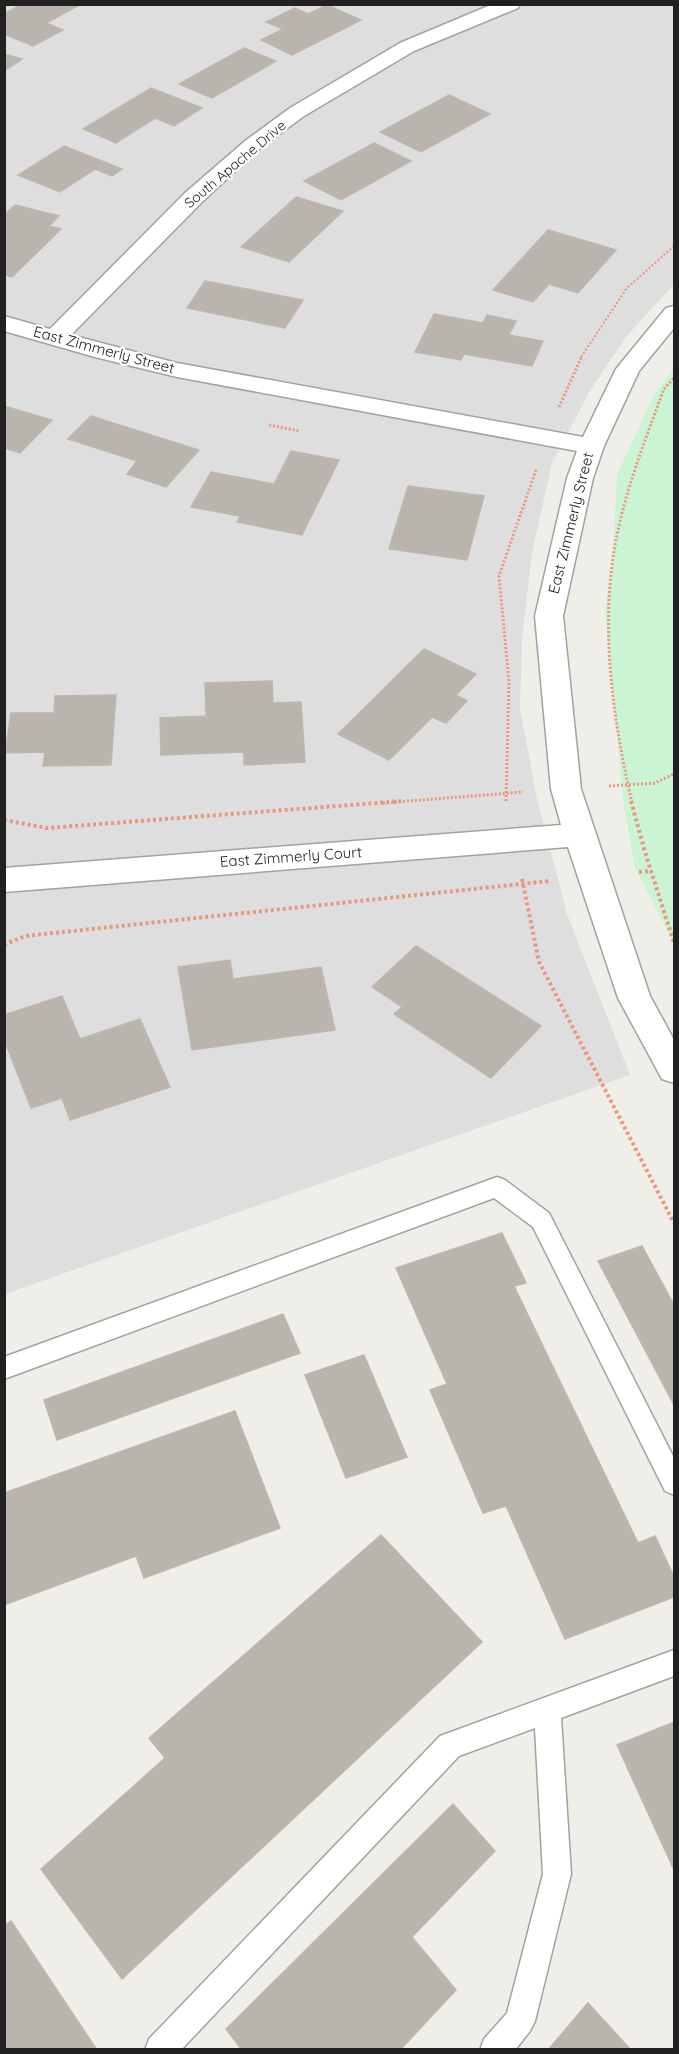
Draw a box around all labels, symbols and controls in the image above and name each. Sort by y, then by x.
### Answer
street label: South Apache Drive [180,116,290,212]
street label: East Zimmerly Street [32,322,177,377]
street label: East Zimmerly Street [544,450,597,596]
street label: East Zimmerly Court [219,842,363,871]

